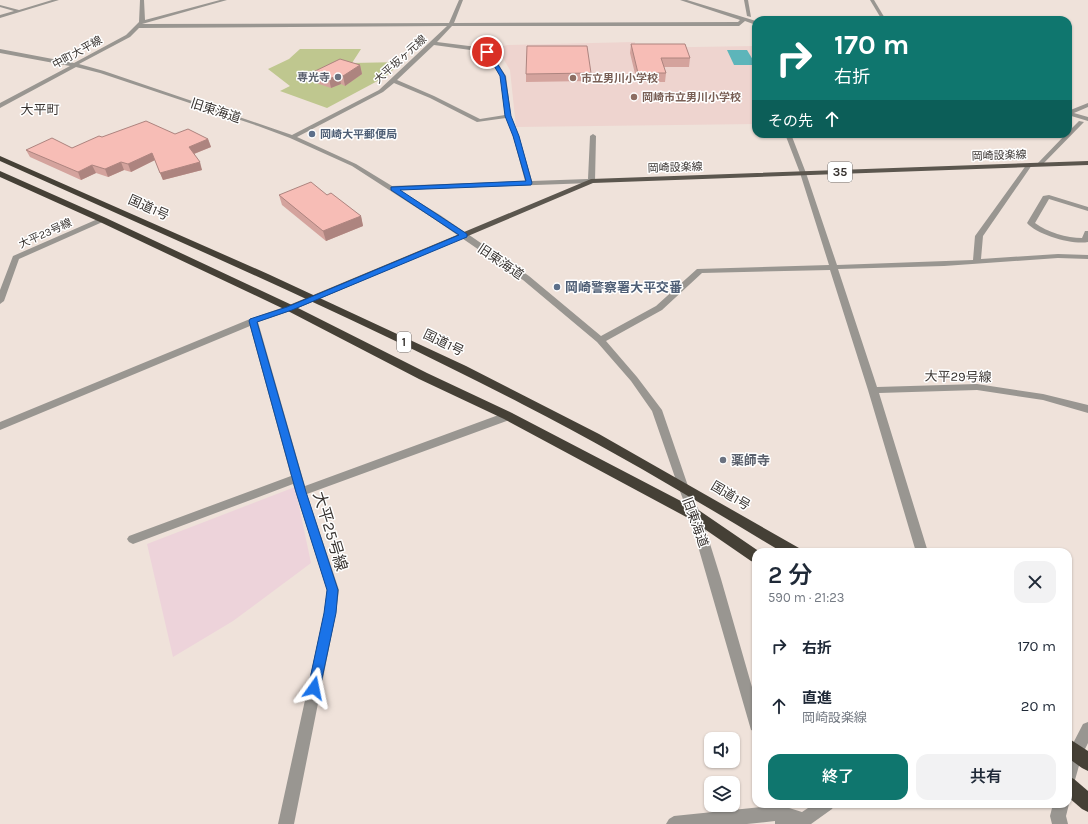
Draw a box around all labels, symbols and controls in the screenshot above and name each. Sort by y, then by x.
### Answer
text: 170 m [834,28,909,61]
street label: 大平坂ヶ元線 [371,32,429,86]
icon: right [768,32,820,84]
street label: 中町大平線 [50,33,104,71]
pin [470,35,504,69]
icon: arrive [476,41,498,63]
text: 右折 [834,66,870,88]
place label: 専光寺 [297,71,330,84]
marker: 専光寺 [333,72,343,82]
place label: 市立男川小学校 [581,72,658,85]
marker: 市立男川小学校 [568,73,578,83]
place label: 岡崎市立男川小学校 [642,91,741,104]
marker: 岡崎市立男川小学校 [629,92,639,102]
street label: 旧東海道 [189,95,243,126]
district label: 大平町 [20,102,60,117]
icon: ahead [821,108,843,130]
text: その先 [768,112,813,130]
place label: 岡崎大平郵便局 [320,128,397,141]
marker: 岡崎大平郵便局 [307,129,317,139]
street label: 岡崎設楽線 [971,148,1027,163]
street label: 岡崎設楽線 [647,160,703,175]
road number: 35 [828,162,852,182]
street label: 国道1号 [126,192,172,223]
street label: 大平23号線 [17,216,74,251]
street label: 旧東海道 [475,241,526,282]
place label: 岡崎警察署大平交番 [565,280,682,295]
marker: 岡崎警察署大平交番 [552,282,562,292]
street label: 国道1号 [421,326,467,359]
road number: 1 [397,332,411,352]
street label: 大平29号線 [924,368,992,385]
place label: 薬師寺 [731,453,770,468]
marker: 薬師寺 [718,455,728,465]
street label: 国道1号 [708,478,753,513]
street label: 大平25号線 [309,489,352,573]
street label: 旧東海道 [680,495,711,549]
text: 2 分 [768,561,812,589]
button: close [1014,561,1056,603]
text: 590 m · 21:23 [768,590,844,605]
icon: right [768,635,790,657]
text: 170 m [1018,637,1056,655]
text: 右折 [802,639,832,657]
position arrow [293,667,335,709]
text: 直進 [802,689,832,707]
icon: ahead [768,695,790,717]
text: 20 m [1021,697,1056,715]
text: 岡崎設楽線 [802,710,867,725]
map controls [704,732,740,812]
button: sound [704,732,740,768]
button: 終了 [768,754,908,800]
button: 共有 [916,754,1056,800]
button: layers [704,776,740,812]

